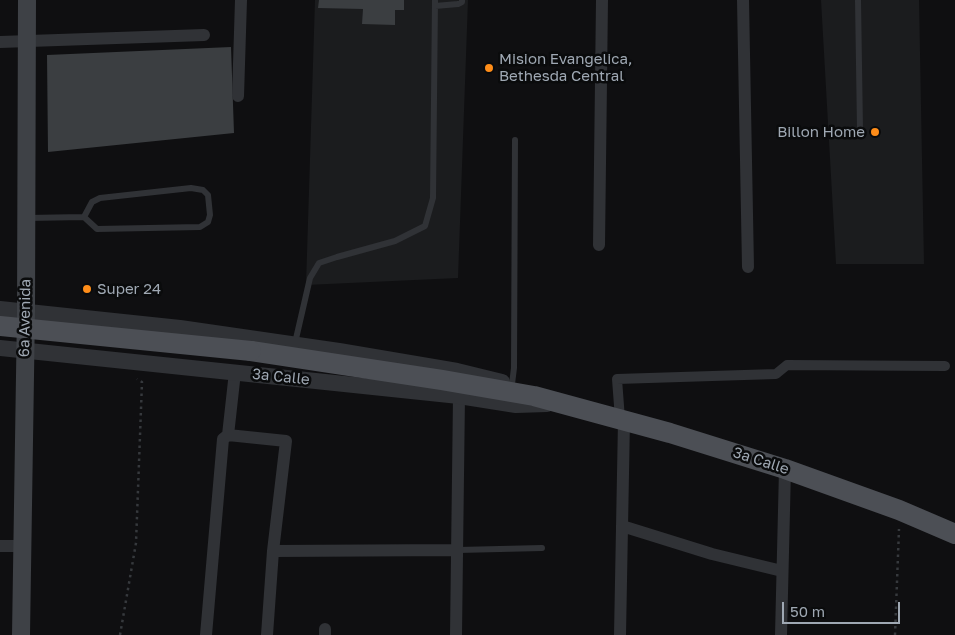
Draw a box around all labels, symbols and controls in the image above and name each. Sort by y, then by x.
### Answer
place label: Mision Evangelica, Bethesda Central [499,50,632,85]
marker: Mision Evangelica, Bethesda Central [483,62,495,74]
place label: Billon Home [777,123,865,141]
marker: Billon Home [869,126,881,138]
street label: 6a Avenida [15,279,35,357]
place label: Super 24 [97,280,161,298]
marker: Super 24 [81,283,93,295]
street label: 3a Calle [251,365,311,389]
street label: 3a Calle [731,444,791,478]
scale bar [785,592,902,624]
text: 50 m [790,602,825,620]

